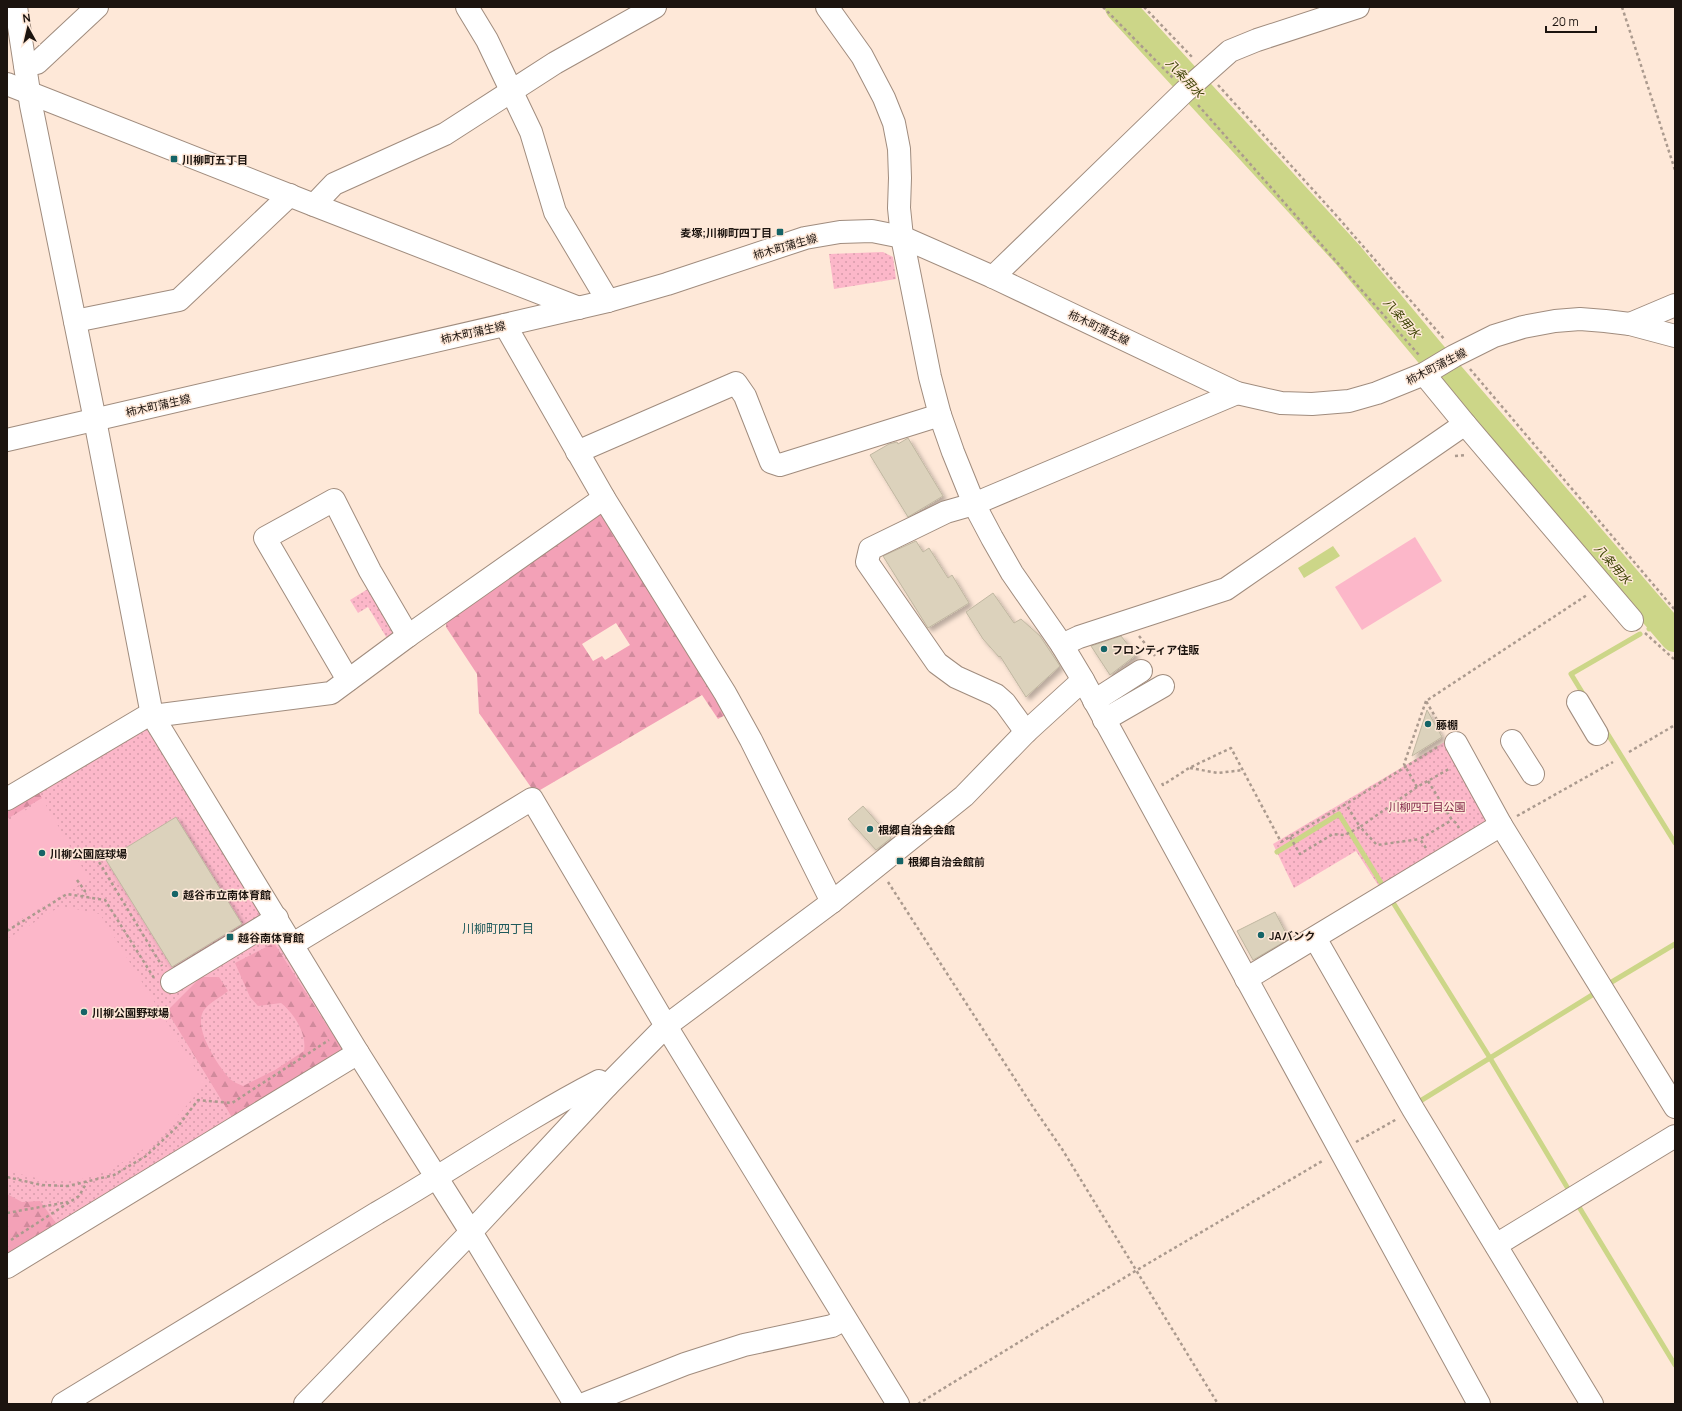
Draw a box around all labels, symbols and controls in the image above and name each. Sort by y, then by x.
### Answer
north arrow [8,8,48,48]
scale bar [1546,8,1596,34]
text: N [22,10,32,26]
text: 20 m [1552,13,1579,30]
water label: 八条用水 [1162,55,1209,103]
place label: 川柳町五丁目 [182,152,248,167]
marker: 川柳町五丁目 [169,154,179,164]
place label: 麦塚;川柳町四丁目 [680,225,772,240]
marker: 麦塚;川柳町四丁目 [775,227,785,237]
street label: 柿木町蒲生線 [751,230,819,262]
water label: 八条用水 [1380,294,1425,343]
street label: 柿木町蒲生線 [1066,306,1132,348]
street label: 柿木町蒲生線 [439,317,507,347]
street label: 柿木町蒲生線 [1403,344,1469,388]
street label: 柿木町蒲生線 [124,390,192,420]
water label: 八条用水 [1591,540,1636,589]
place label: フロンティア住販 [1112,642,1199,657]
marker: フロンティア住販 [1099,644,1109,654]
place label: 藤棚 [1436,717,1458,732]
marker: 藤棚 [1423,719,1433,729]
park label: 川柳四丁目公園 [1389,799,1466,814]
place label: 根郷自治会会館 [878,822,955,837]
marker: 根郷自治会会館 [865,824,875,834]
place label: 川柳公園庭球場 [50,846,127,861]
marker: 川柳公園庭球場 [37,848,47,858]
place label: 根郷自治会館前 [908,854,985,869]
marker: 根郷自治会館前 [895,856,905,866]
place label: 越谷市立南体育館 [183,887,271,902]
marker: 越谷市立南体育館 [170,889,180,899]
district label: 川柳町四丁目 [462,920,534,937]
place label: JAバンク [1269,928,1315,943]
place label: 越谷南体育館 [238,930,304,945]
marker: JAバンク [1256,930,1266,940]
marker: 越谷南体育館 [225,932,235,942]
place label: 川柳公園野球場 [92,1005,169,1020]
marker: 川柳公園野球場 [79,1007,89,1017]

